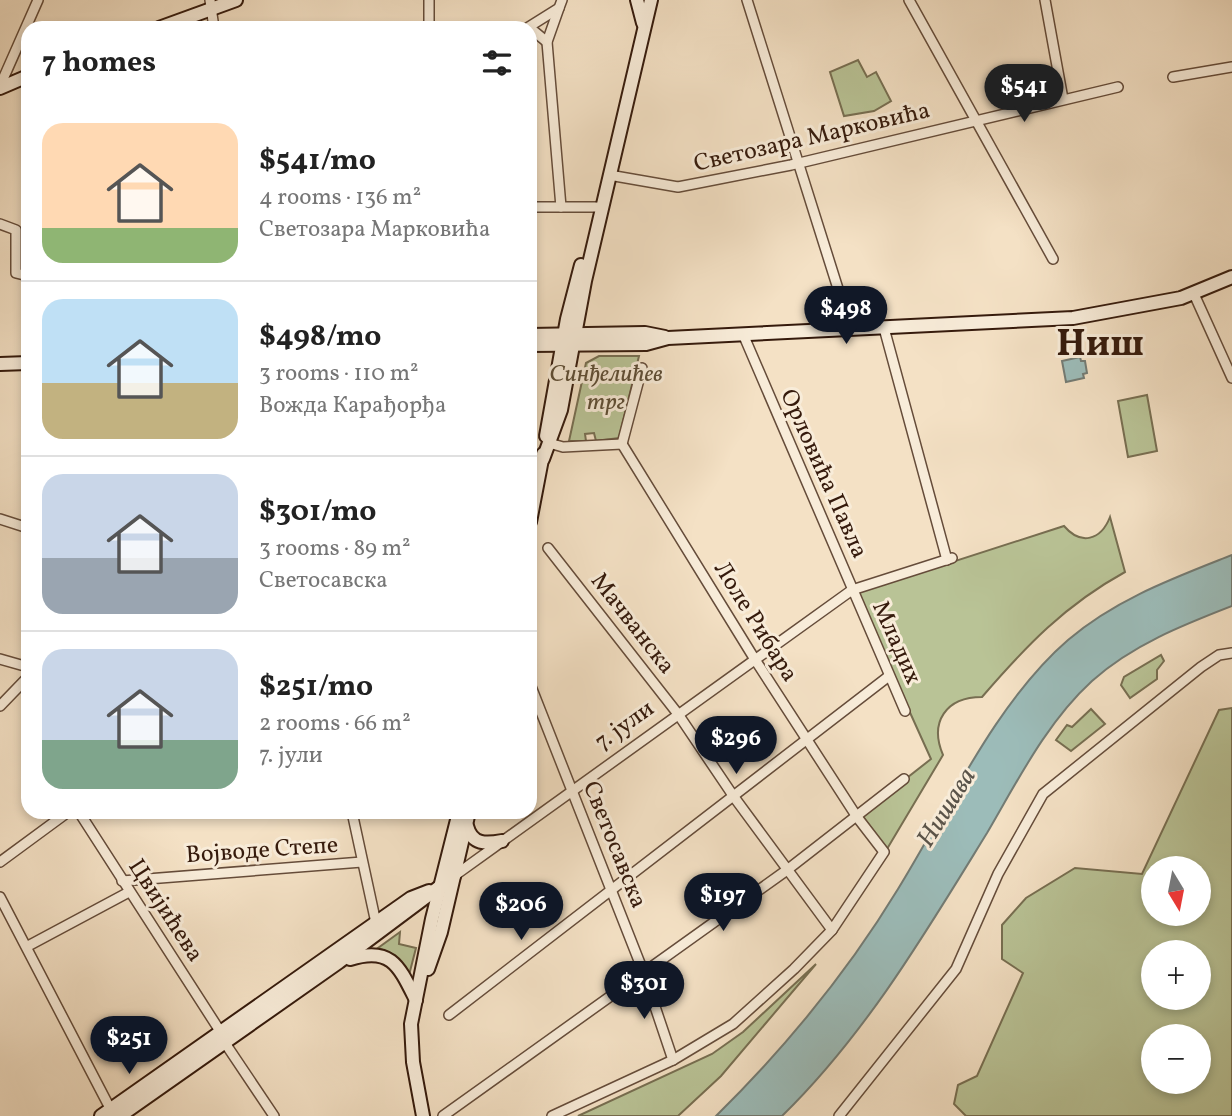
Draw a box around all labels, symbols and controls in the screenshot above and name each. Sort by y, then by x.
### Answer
text: 7 homes [42,42,156,84]
icon: filters [478,44,516,82]
pin: $541 [983,64,1065,124]
text: $541 [1000,71,1048,103]
street label: Светозара Марковића [690,94,934,182]
text: $541/mo [259,140,376,182]
icon: home [98,151,182,235]
text: 4 rooms · 136 m² [259,182,421,214]
text: Светозара Марковића [259,214,491,246]
pin: $498 [805,286,887,346]
text: $498 [820,293,872,325]
text: $498/mo [259,316,382,358]
district label: Ниш [1056,319,1144,372]
icon: home [98,327,182,411]
text: 3 rooms · 110 m² [259,358,419,390]
park label: Синђелићев трг [549,358,663,420]
street label: Орловића Павла [770,384,876,564]
text: Вожда Карађорђа [259,390,447,422]
text: $301/mo [259,491,377,533]
icon: home [98,502,182,586]
text: 3 rooms · 89 m² [259,533,411,565]
street label: Лоле Рибара [704,555,806,689]
text: Светосавска [259,565,388,597]
street label: Мачванска [582,566,682,682]
street label: Младих [863,596,929,690]
text: $251/mo [259,666,373,708]
icon: home [98,677,182,761]
street label: 7. јули [588,693,662,759]
text: 2 rooms · 66 m² [259,708,411,740]
pin: $296 [695,716,777,776]
text: $296 [711,723,761,755]
text: 7. јули [259,740,323,772]
water label: Нишава [909,761,985,855]
street label: Светосавска [573,776,655,914]
street label: Војводе Степе [185,829,339,873]
street label: Цвијићева [119,853,211,969]
north arrow [1141,856,1211,926]
map controls [1141,856,1211,1094]
pin: $197 [682,874,764,933]
text: $197 [700,880,746,912]
pin: $206 [480,883,562,942]
text: $206 [495,889,547,921]
button: + [1141,940,1211,1010]
pin: $301 [603,962,685,1021]
text: $301 [620,968,668,1000]
pin: $251 [88,1016,170,1076]
text: $251 [106,1023,152,1055]
button: − [1141,1024,1211,1094]

